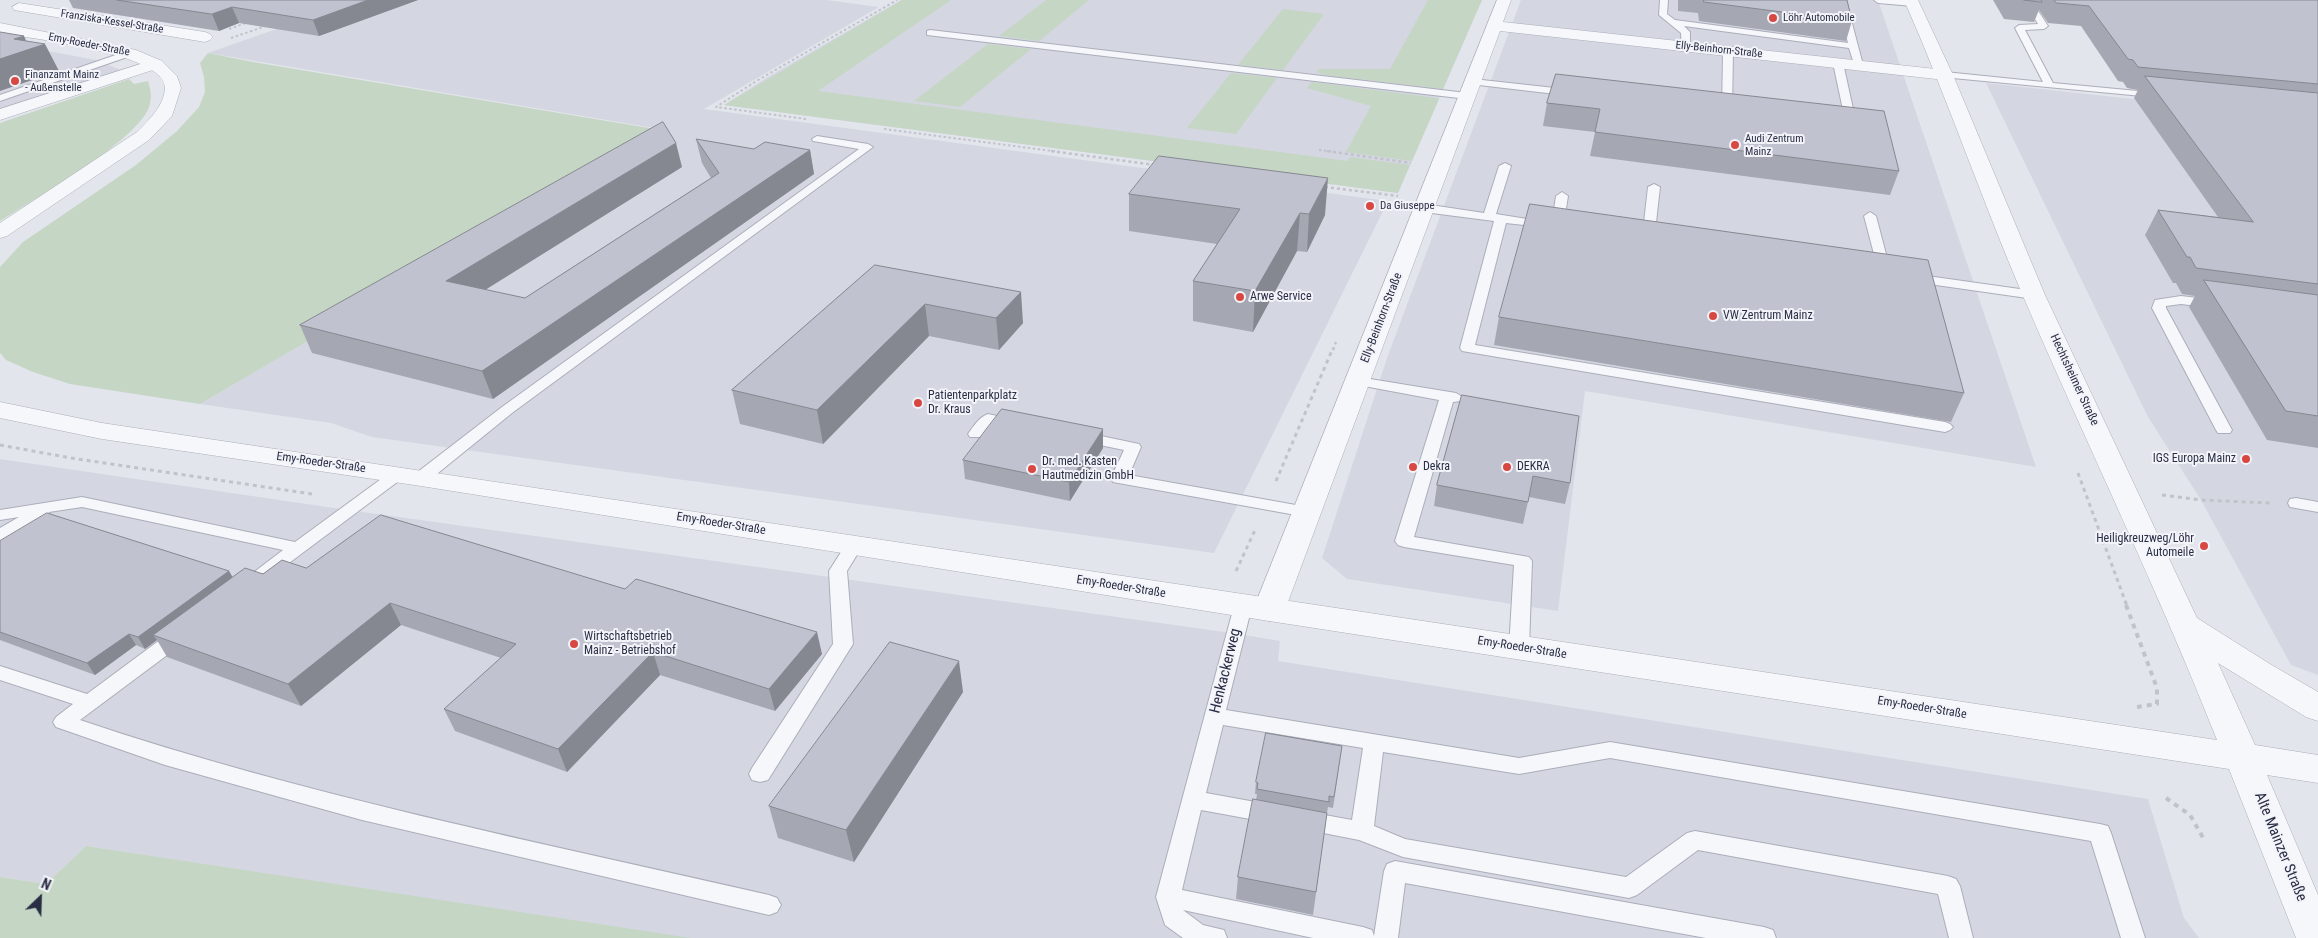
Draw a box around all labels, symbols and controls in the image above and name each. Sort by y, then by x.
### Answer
street label: Franziska-Kessel-Straße [60,7,164,37]
place label: Löhr Automobile [1783,11,1855,25]
marker: Löhr Automobile [1767,12,1779,24]
street label: Emy-Roeder-Straße [47,31,131,59]
street label: Elly-Beinhorn-Straße [1675,39,1763,61]
place label: Finanzamt Mainz - Außenstelle [25,68,99,94]
marker: Finanzamt Mainz - Außenstelle [9,75,21,87]
place label: Audi Zentrum Mainz [1745,132,1803,158]
marker: Audi Zentrum Mainz [1729,139,1741,151]
place label: Da Giuseppe [1380,199,1435,213]
marker: Da Giuseppe [1364,200,1376,212]
street label: Elly-Beinhorn-Straße [1358,271,1406,365]
place label: Arwe Service [1250,290,1312,304]
marker: Arwe Service [1234,291,1246,303]
place label: VW Zentrum Mainz [1723,309,1813,323]
marker: VW Zentrum Mainz [1707,310,1719,322]
street label: Hechtsheimer Straße [2046,332,2102,428]
place label: Patientenparkplatz Dr. Kraus [928,389,1017,417]
marker: Patientenparkplatz Dr. Kraus [912,397,924,409]
street label: Emy-Roeder-Straße [275,450,367,476]
place label: IGS Europa Mainz [2153,452,2236,466]
marker: IGS Europa Mainz [2240,453,2252,465]
place label: Dr. med. Kasten Hautmedizin GmbH [1042,455,1134,483]
place label: Dekra [1423,460,1450,474]
place label: DEKRA [1517,460,1550,474]
marker: Dekra [1407,461,1419,473]
marker: DEKRA [1501,461,1513,473]
marker: Dr. med. Kasten Hautmedizin GmbH [1026,463,1038,475]
street label: Emy-Roeder-Straße [675,510,767,538]
place label: Heiligkreuzweg/Löhr Automeile [2096,532,2194,560]
marker: Heiligkreuzweg/Löhr Automeile [2198,540,2210,552]
street label: Emy-Roeder-Straße [1075,573,1167,601]
street label: Henkackerweg [1207,627,1245,715]
place label: Wirtschaftsbetrieb Mainz - Betriebshof [584,630,676,658]
street label: Emy-Roeder-Straße [1476,634,1568,662]
marker: Wirtschaftsbetrieb Mainz - Betriebshof [568,638,580,650]
street label: Emy-Roeder-Straße [1876,694,1968,722]
street label: Alte Mainzer Straße [2250,790,2310,904]
north arrow [15,873,65,923]
text: N [39,875,53,893]

